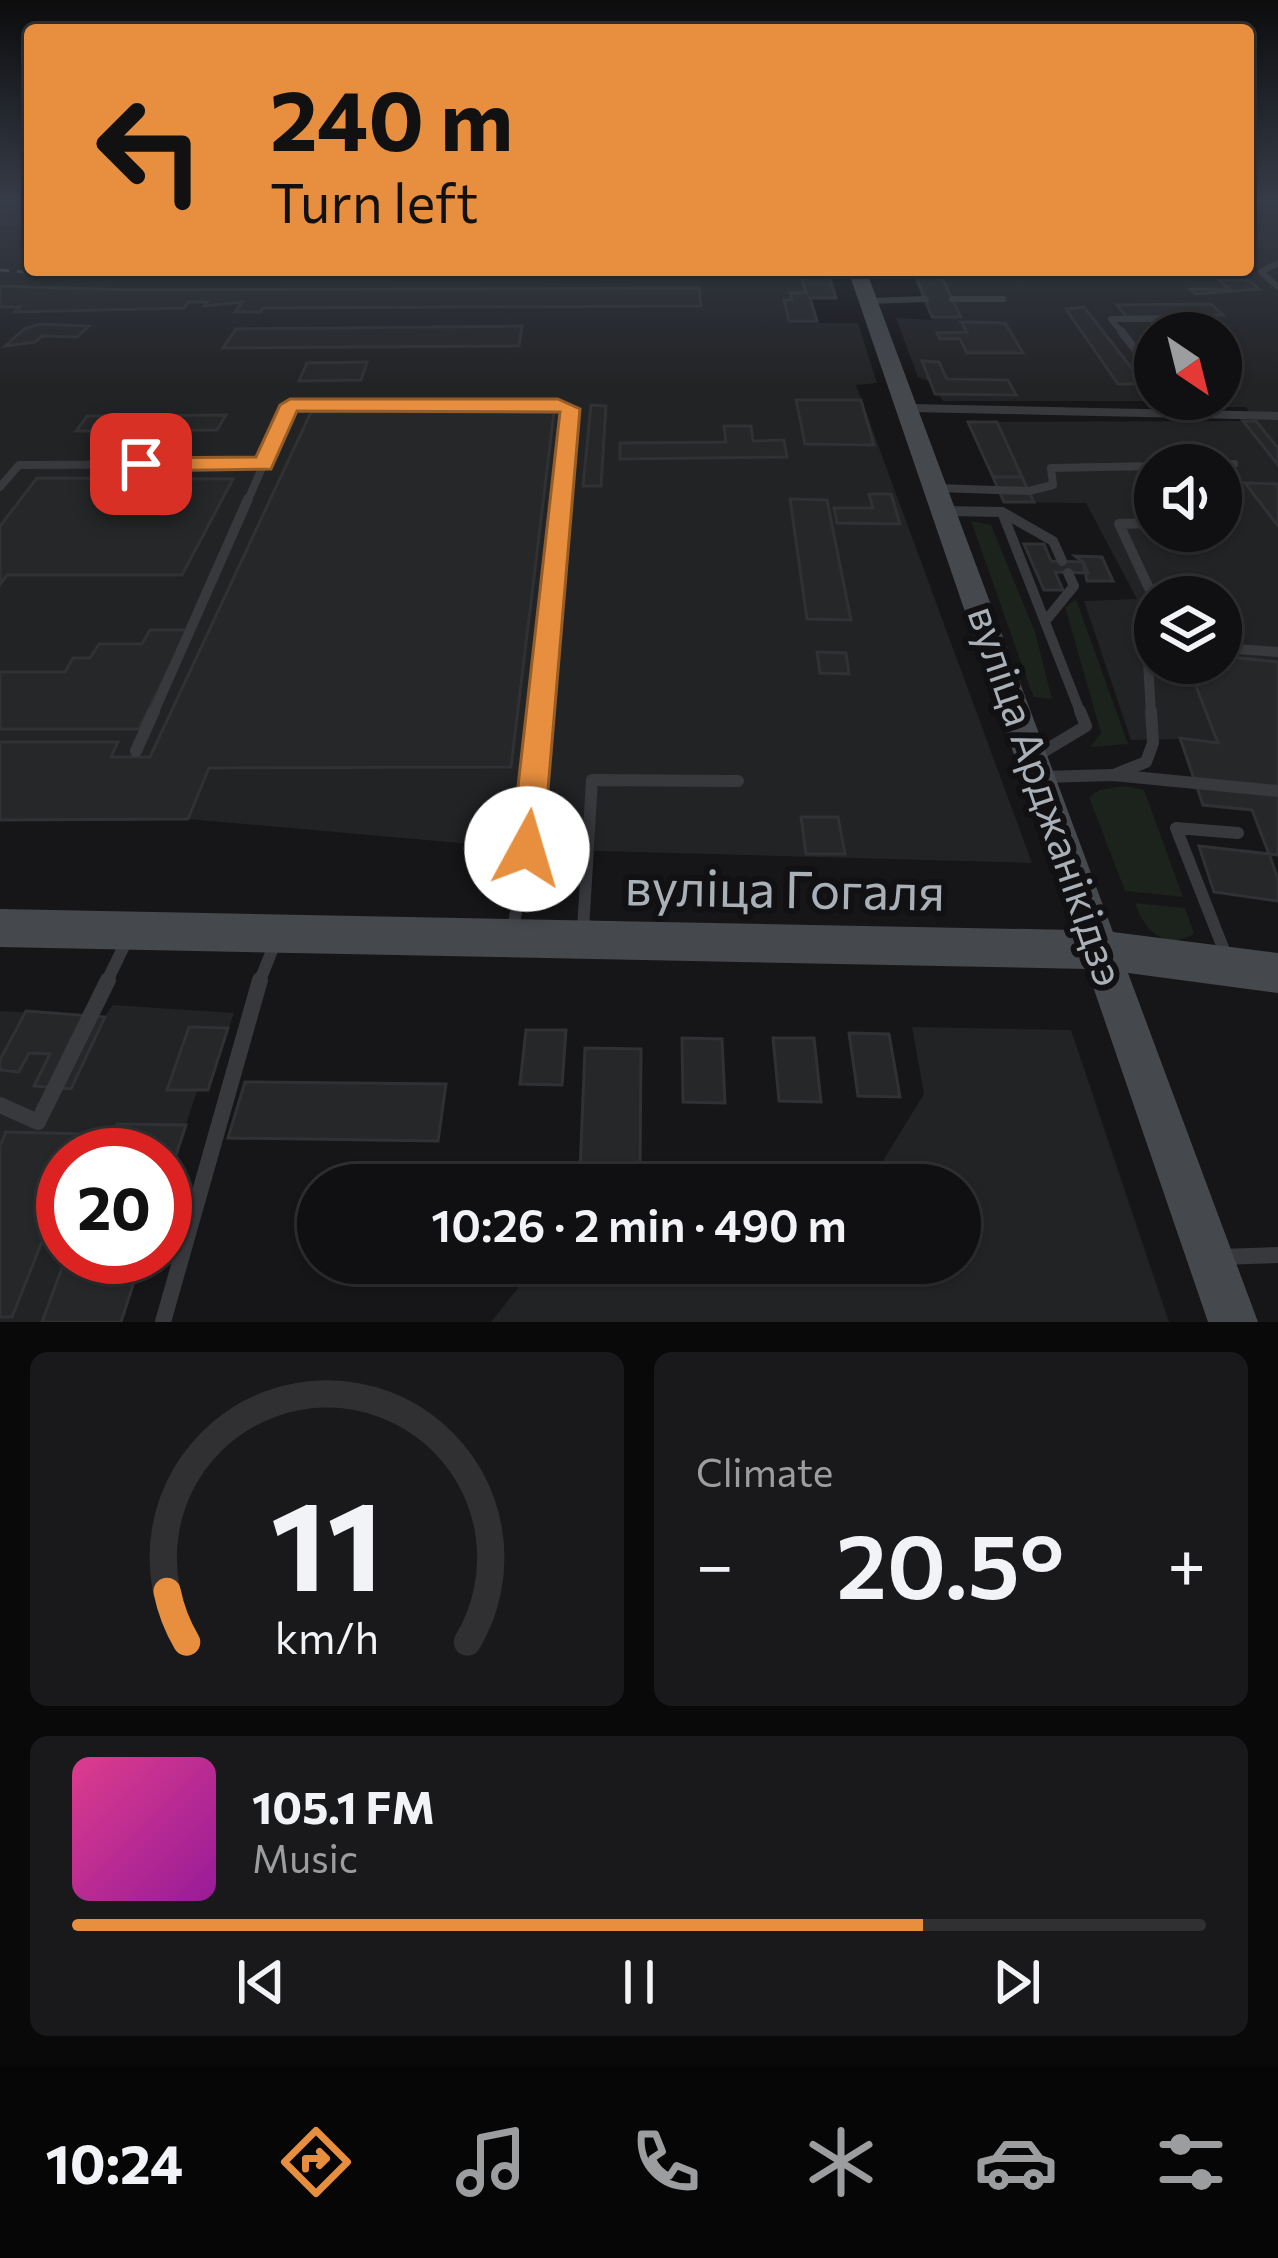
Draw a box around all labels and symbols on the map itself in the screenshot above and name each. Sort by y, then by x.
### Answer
north arrow [1134,312,1242,420]
pin [90,413,192,515]
street label: вуліца Арджанікідзэ [958,598,1137,992]
position arrow [464,786,590,912]
street label: вуліца Гогаля [624,853,946,922]
speed limit sign: 20 [36,1128,192,1284]

